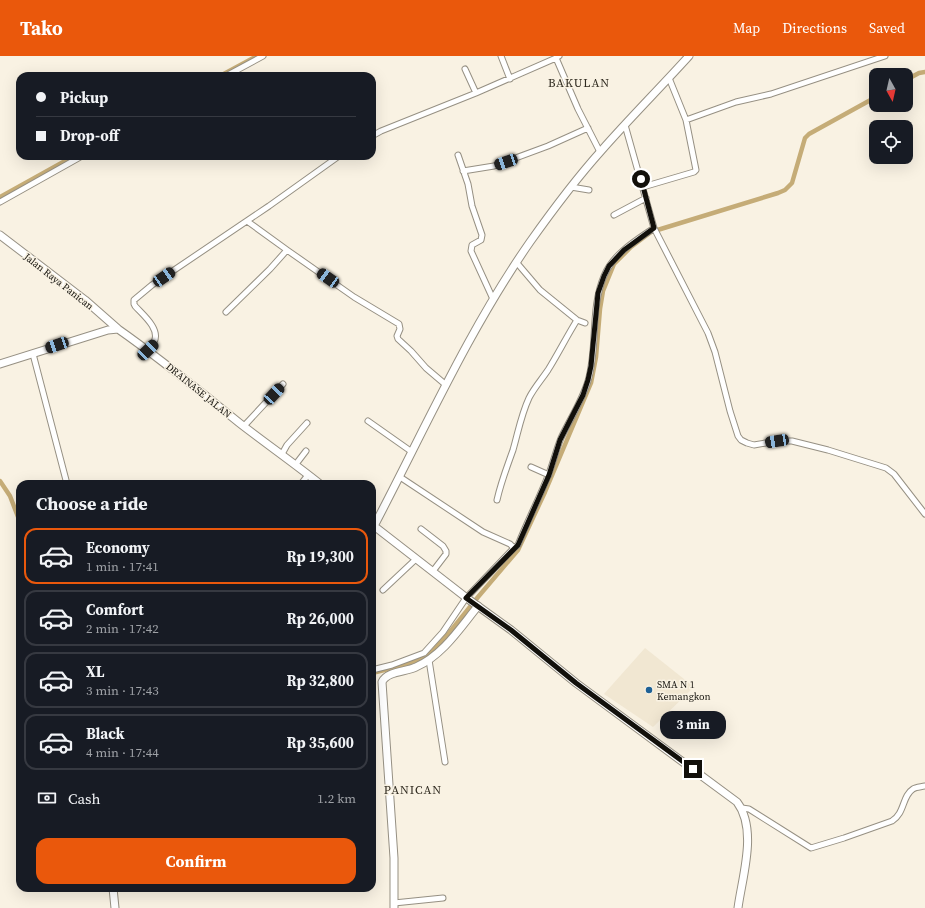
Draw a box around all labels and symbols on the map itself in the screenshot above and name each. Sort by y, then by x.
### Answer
north arrow [869,68,913,112]
district label: BAKULAN [548,75,610,91]
car [493,152,519,172]
route start [632,170,650,188]
street label: Jalan Raya Panican [21,250,96,313]
car [151,265,177,289]
car [315,266,341,290]
car [44,335,70,355]
car [135,337,161,363]
street label: DRAINASE JALAN [163,360,234,421]
car [261,381,287,407]
car [764,433,790,449]
place label: SMA N 1 Kemangkon [657,678,711,703]
marker: SMA N 1 Kemangkon [644,685,654,695]
callout: 3 min [660,711,726,739]
route end [684,760,702,778]
district label: PANICAN [384,782,442,798]

